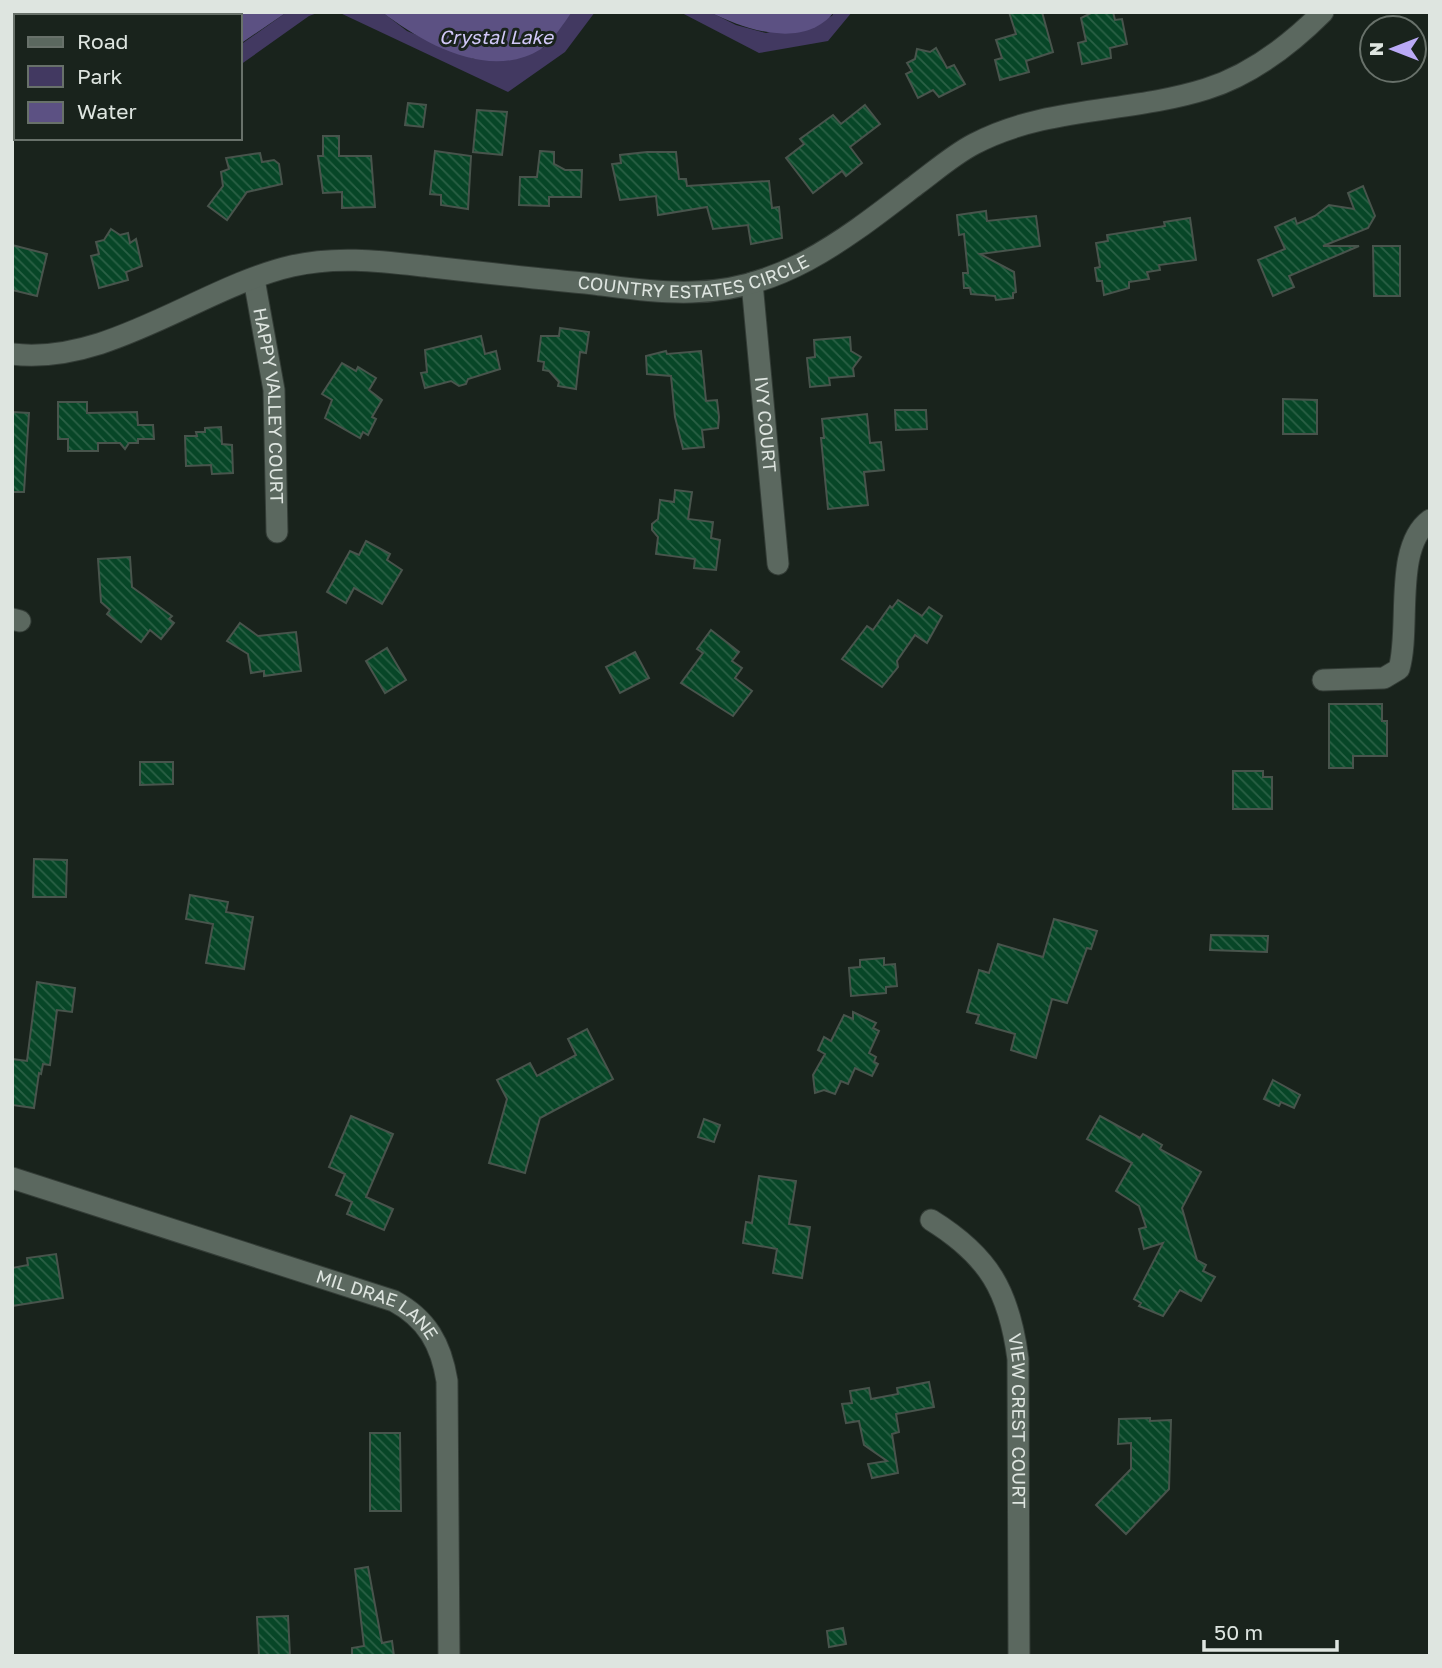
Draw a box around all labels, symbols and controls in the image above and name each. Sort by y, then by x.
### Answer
legend [14,14,242,140]
north arrow [1358,14,1428,84]
water label: Crystal Lake [439,25,555,48]
text: Road [77,28,128,54]
text: N [1364,42,1387,56]
text: Park [77,63,123,89]
text: Water [77,98,137,124]
street label: COUNTRY ESTATES CIRCLE [577,249,812,302]
street label: HAPPY VALLEY COURT [249,306,288,504]
street label: IVY COURT [751,375,781,473]
street label: MIL DRAE LANE [314,1265,443,1343]
street label: VIEW CREST COURT [1004,1331,1031,1508]
scale bar [1204,1608,1337,1652]
text: 50 m [1214,1619,1263,1645]

